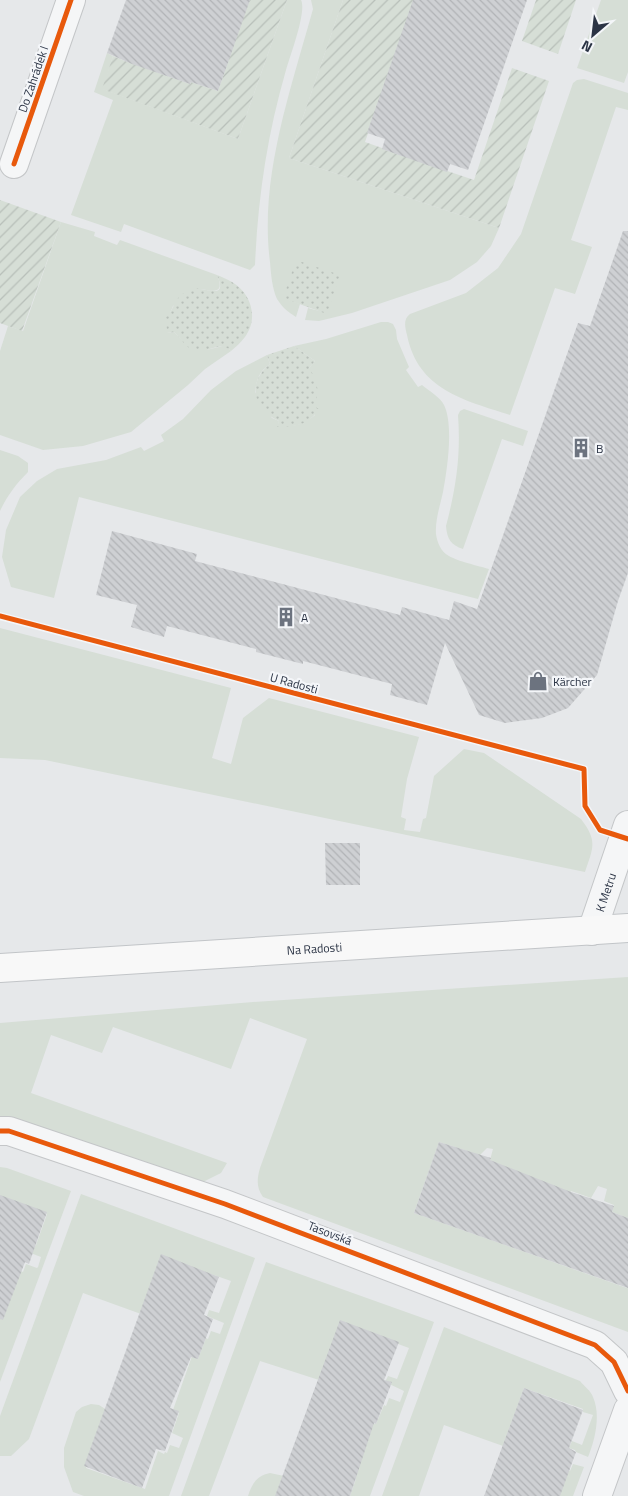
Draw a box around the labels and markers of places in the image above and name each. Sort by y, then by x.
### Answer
building icon: B [570,437,592,459]
place label: B [596,439,603,458]
building icon: A [275,606,297,628]
place label: A [301,608,308,627]
shop icon: Kärcher [527,670,549,692]
place label: Kärcher [553,672,592,691]

